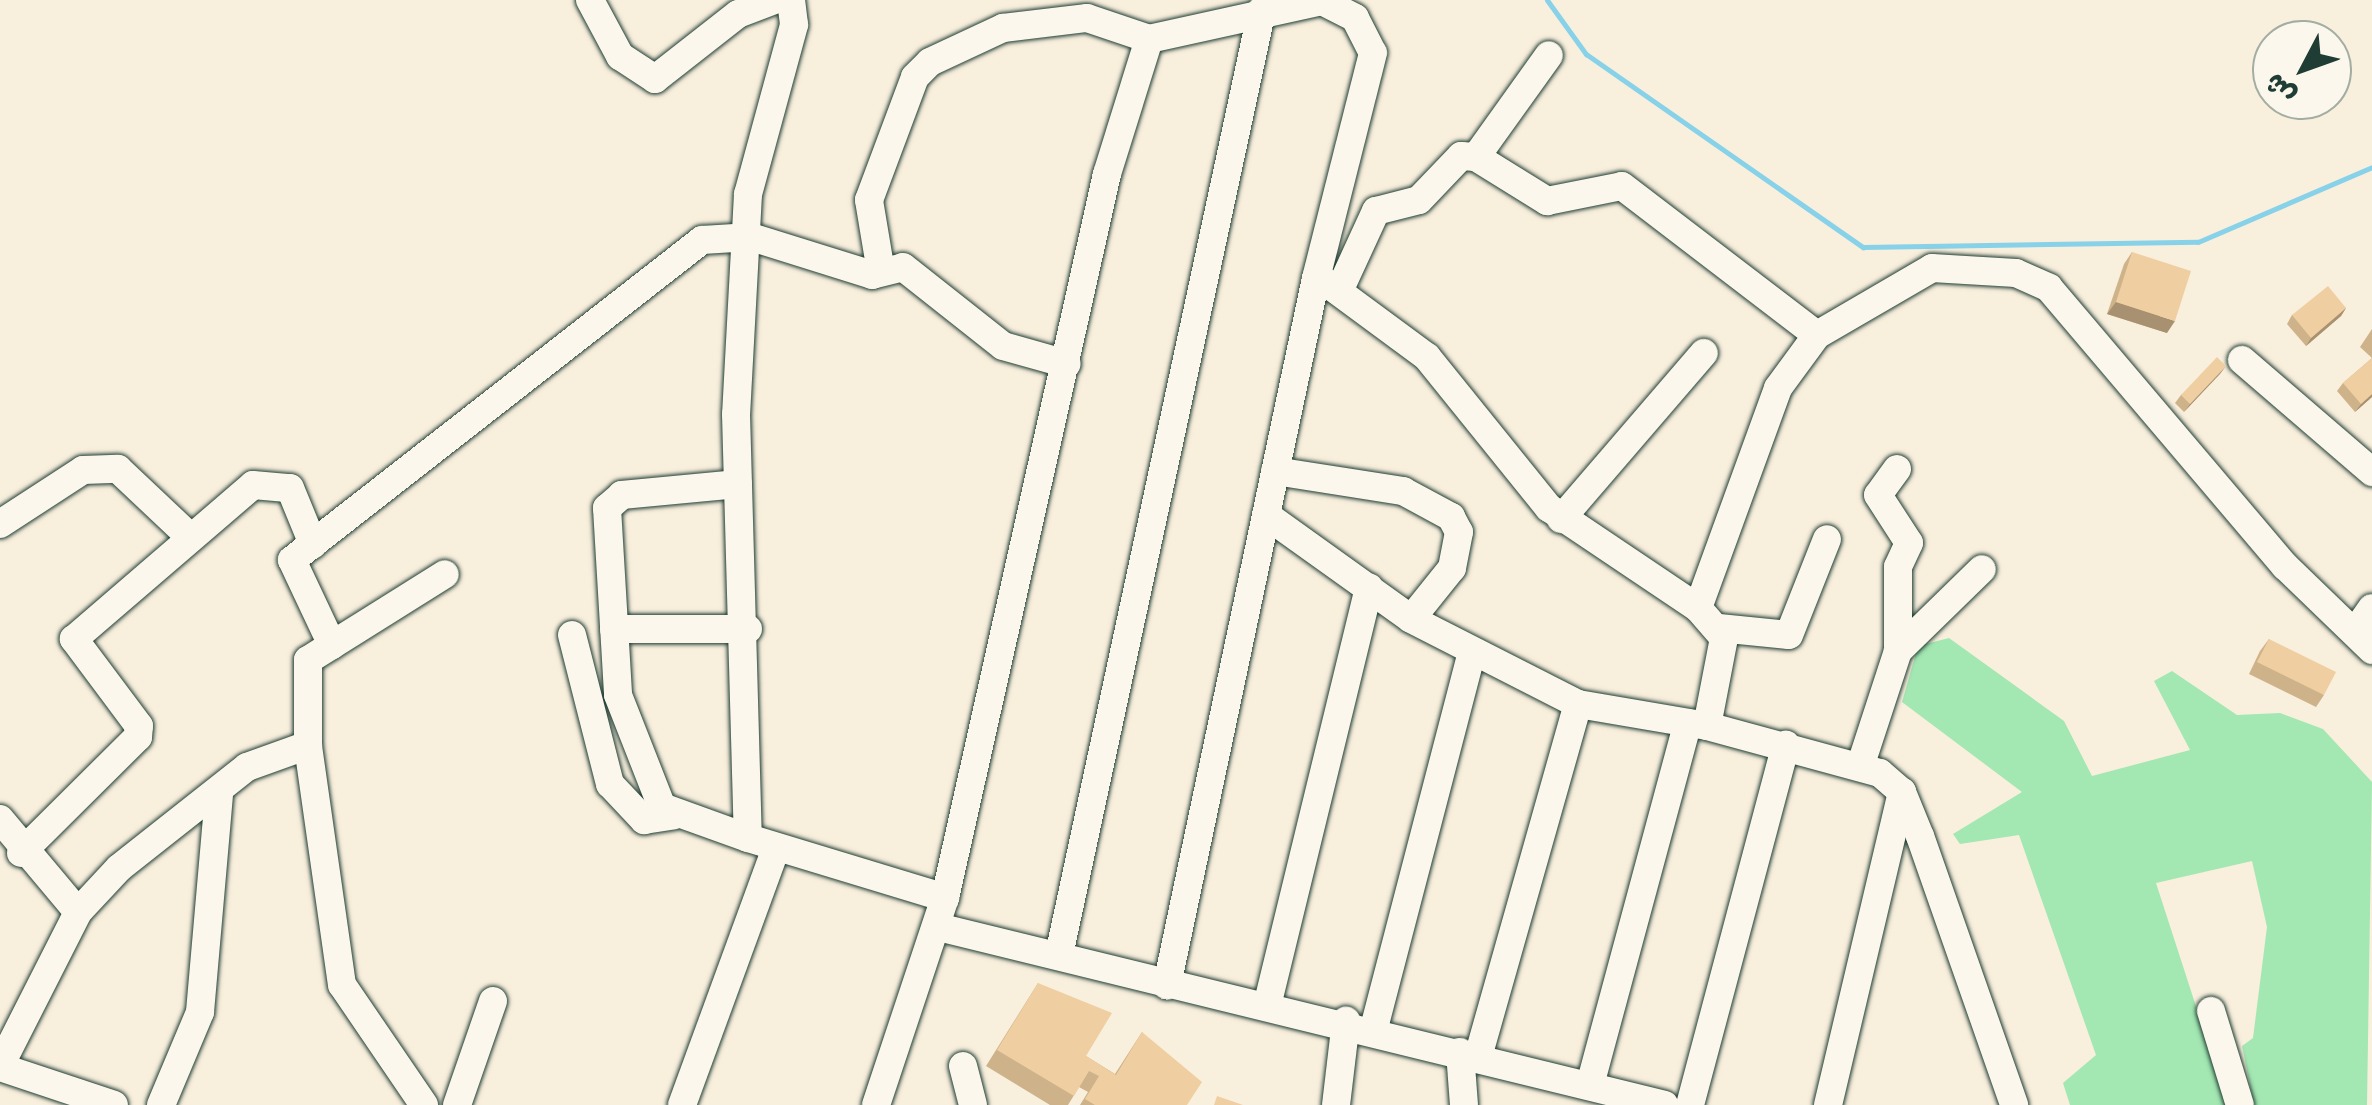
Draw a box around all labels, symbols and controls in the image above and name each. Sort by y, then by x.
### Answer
north arrow [2252,20,2352,120]
text: ش [2256,64,2305,113]

